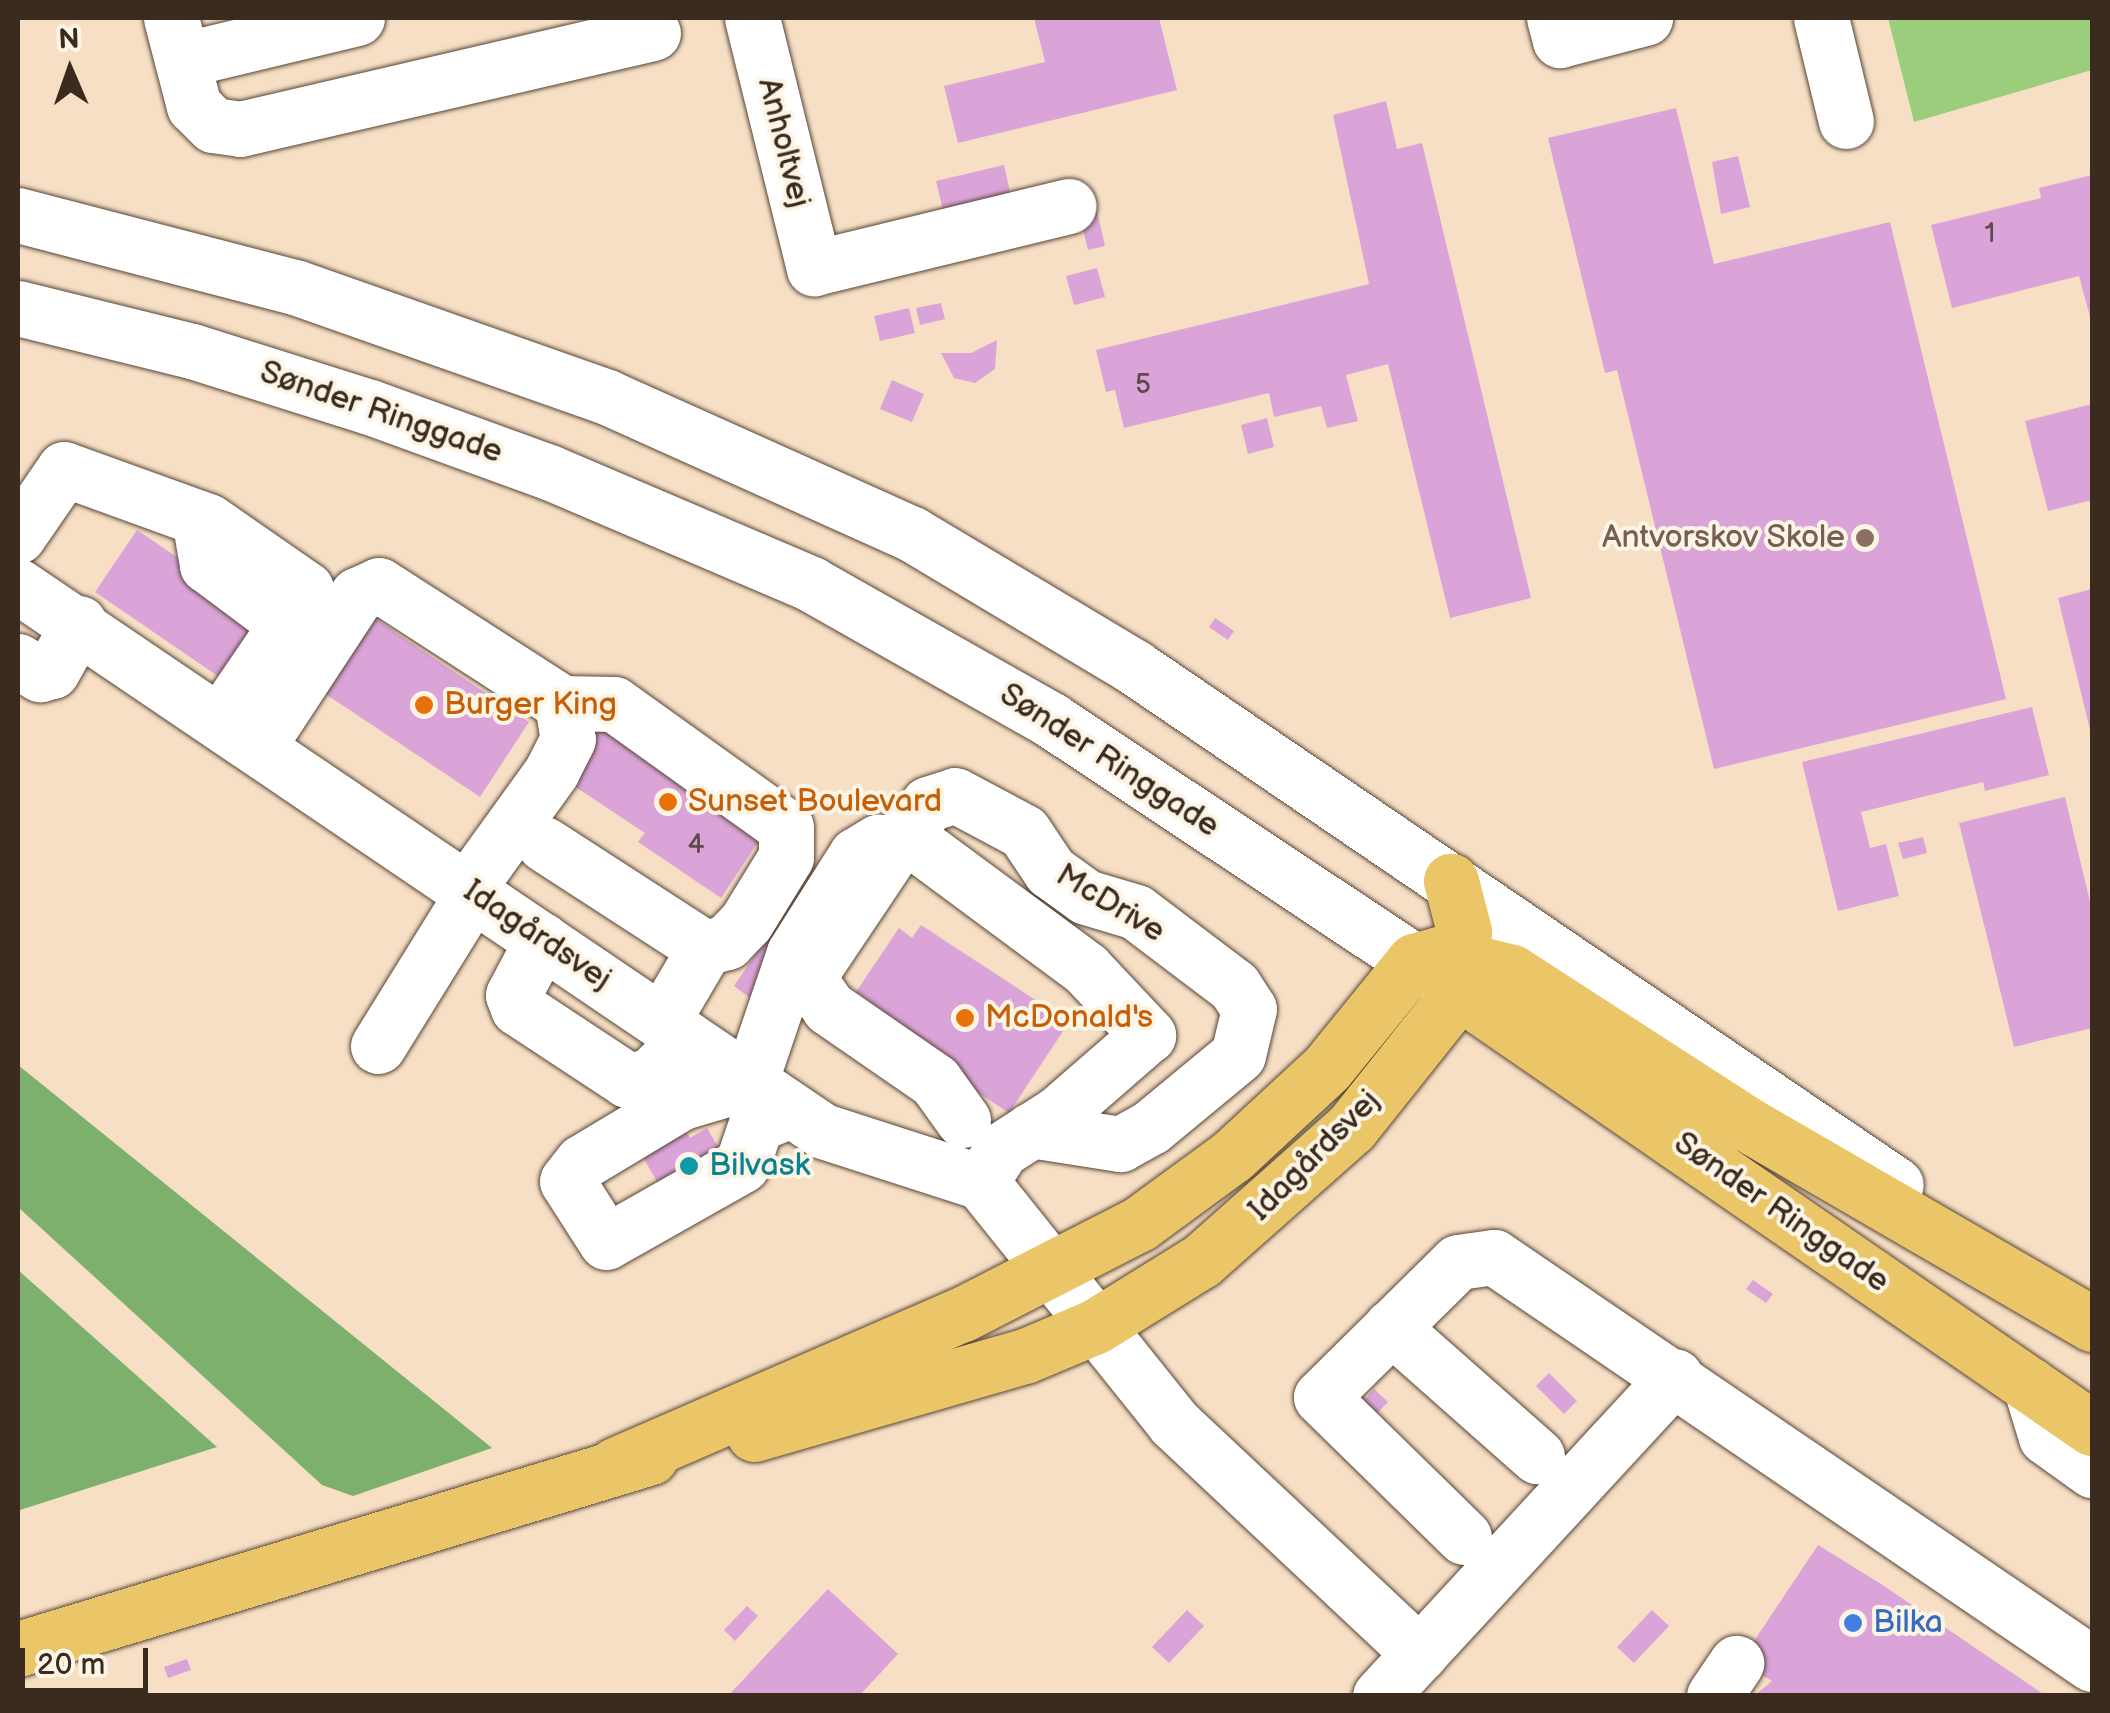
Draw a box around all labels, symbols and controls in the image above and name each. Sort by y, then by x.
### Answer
north arrow [20,20,120,120]
text: N [58,23,80,56]
street label: Anholtvej [748,74,818,212]
house number: 1 [1985,217,1995,251]
street label: Sønder Ringgade [255,354,507,472]
house number: 5 [1135,368,1151,402]
place label: Antvorskov Skole [1601,519,1845,557]
marker: Antvorskov Skole [1854,527,1876,549]
street label: Sønder Ringgade [992,676,1226,846]
place label: Burger King [444,686,617,724]
marker: Burger King [413,694,435,716]
place label: Sunset Boulevard [688,783,942,821]
marker: Sunset Boulevard [657,791,679,813]
house number: 4 [687,828,705,862]
street label: McDrive [1049,857,1171,951]
street label: Idagårdsvej [456,873,618,999]
place label: McDonald's [985,999,1153,1037]
marker: McDonald's [954,1007,976,1029]
street label: Idagårdsvej [1241,1082,1389,1230]
street label: Sønder Ringgade [1666,1125,1896,1301]
place label: Bilvask [709,1147,810,1185]
marker: Bilvask [678,1155,700,1177]
place label: Bilka [1873,1604,1943,1642]
marker: Bilka [1842,1612,1864,1634]
scale bar [25,1628,152,1690]
text: 20 m [37,1647,105,1683]

